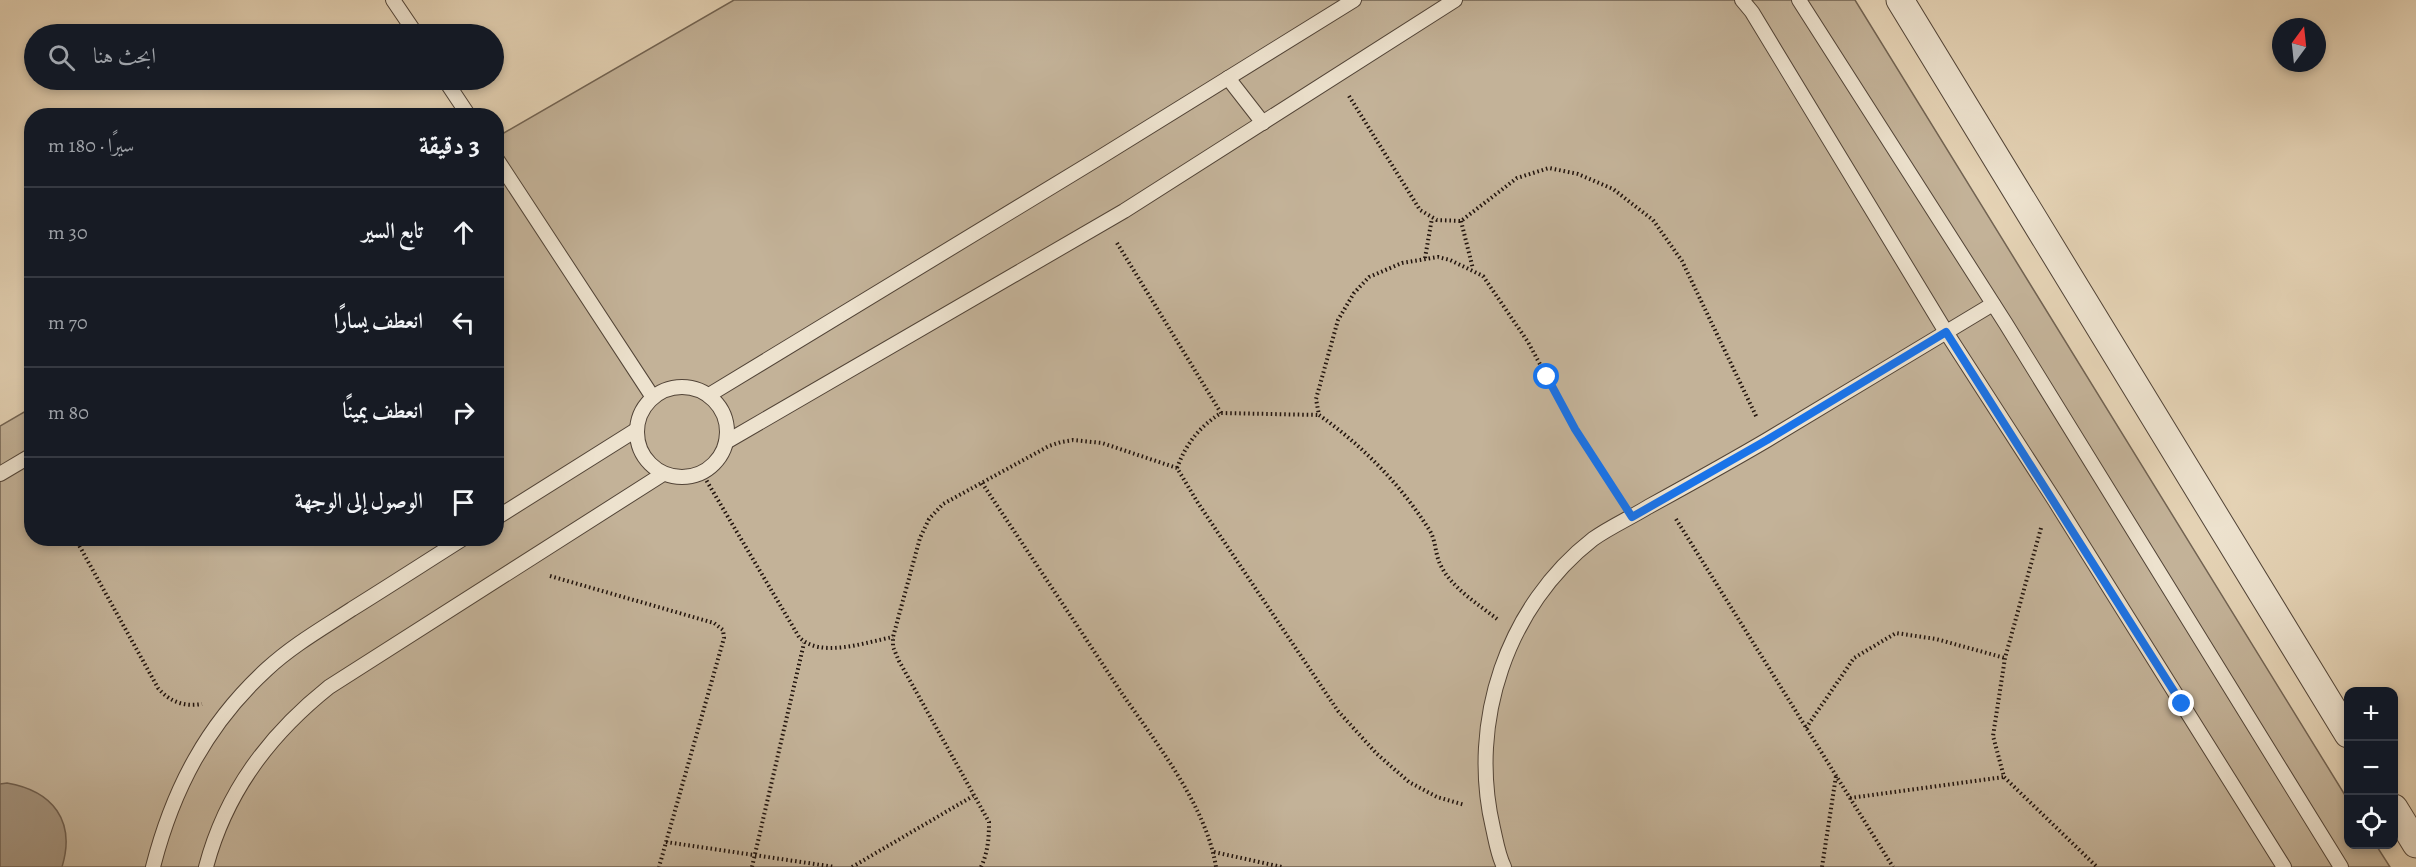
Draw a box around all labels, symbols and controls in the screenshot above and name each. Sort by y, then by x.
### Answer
north arrow [2272,18,2326,72]
search box [24,24,504,90]
icon: search [45,41,78,74]
text: ابحث هنا [93,41,156,71]
text: 3 دقيقة [419,128,480,163]
text: سيرًا · 180 m [48,132,134,159]
text: تابع السير [362,216,423,246]
icon: ahead [447,216,480,249]
text: 30 m [48,219,88,246]
text: انعطف يسارًا [334,306,423,336]
icon: left [447,306,480,339]
text: 70 m [48,309,88,336]
route start [1533,363,1559,389]
text: انعطف يمينًا [343,396,423,426]
icon: right [447,396,480,429]
text: 80 m [48,399,89,426]
text: الوصول إلى الوجهة [295,486,423,516]
icon: arrive [447,486,480,519]
map controls [2344,687,2398,849]
button: + [2344,687,2398,741]
route end [2168,690,2194,716]
button: − [2344,741,2398,795]
button: locate [2344,795,2398,849]

